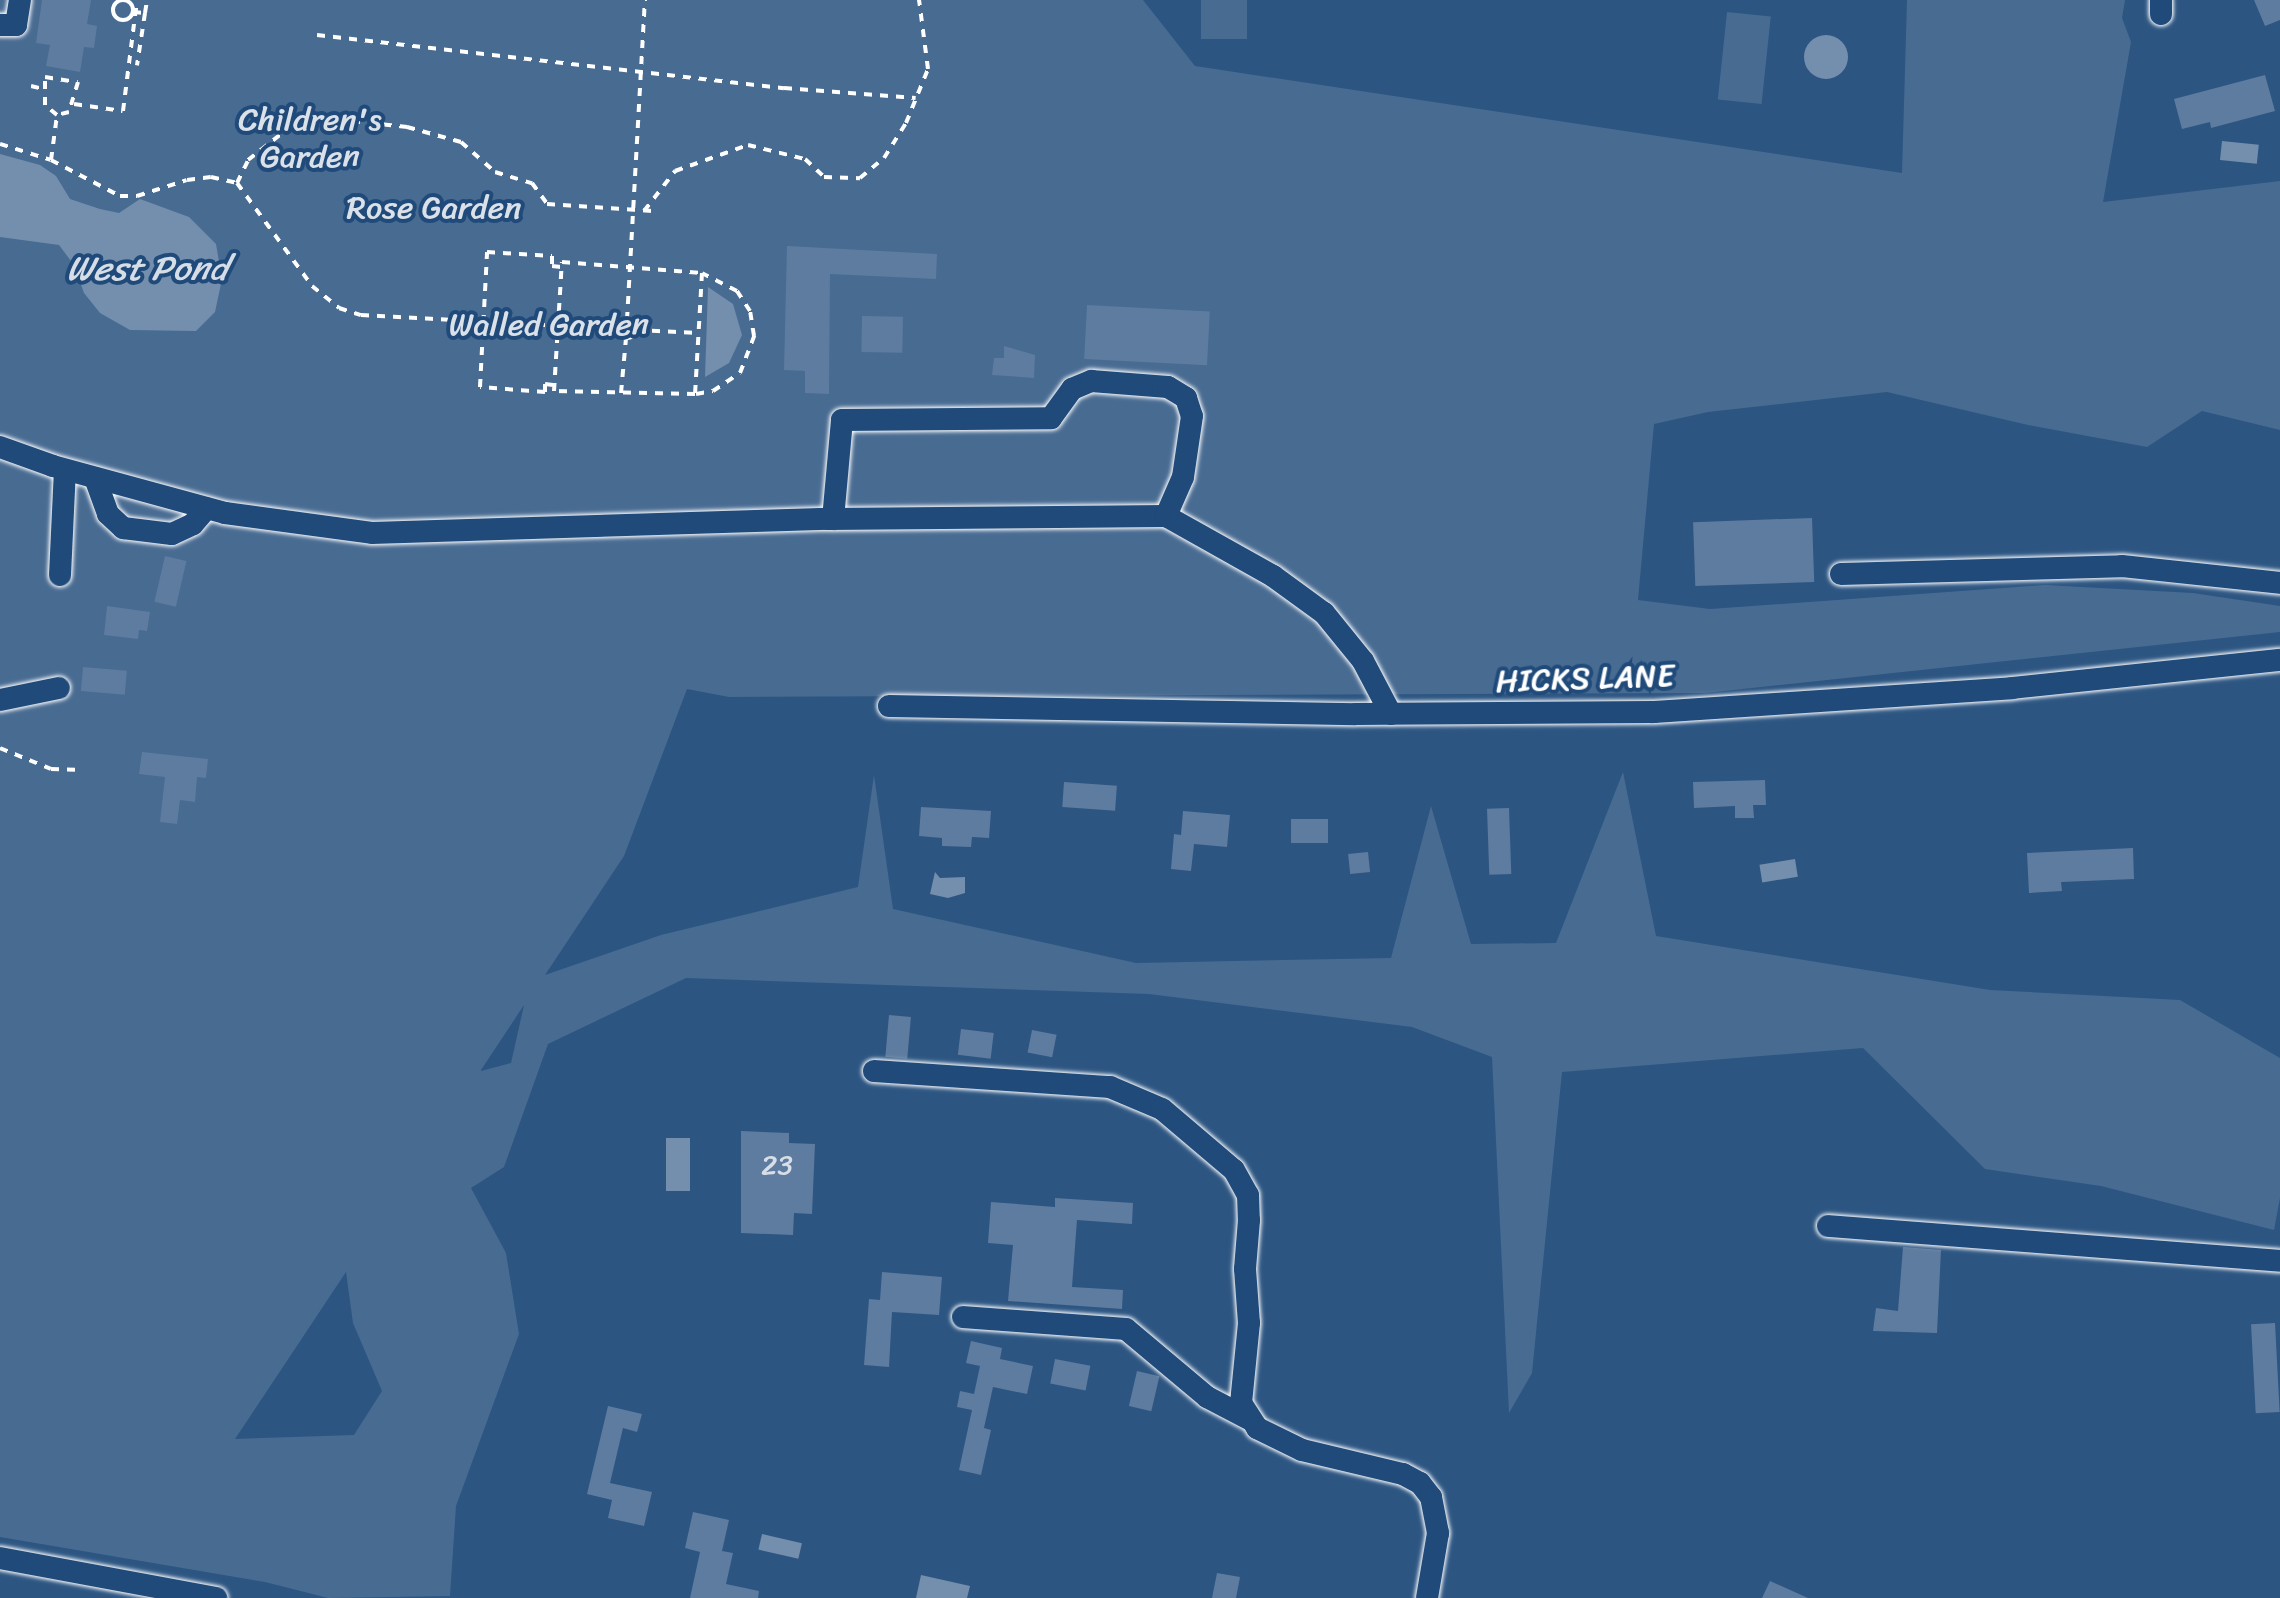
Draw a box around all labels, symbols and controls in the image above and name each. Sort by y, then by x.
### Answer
park label: Children's Garden [238,102,382,177]
park label: Rose Garden [347,189,521,227]
water label: West Pond [66,247,228,289]
park label: Walled Garden [449,306,649,344]
street label: HICKS LANE [1495,657,1675,701]
house number: 23 [761,1148,793,1182]

